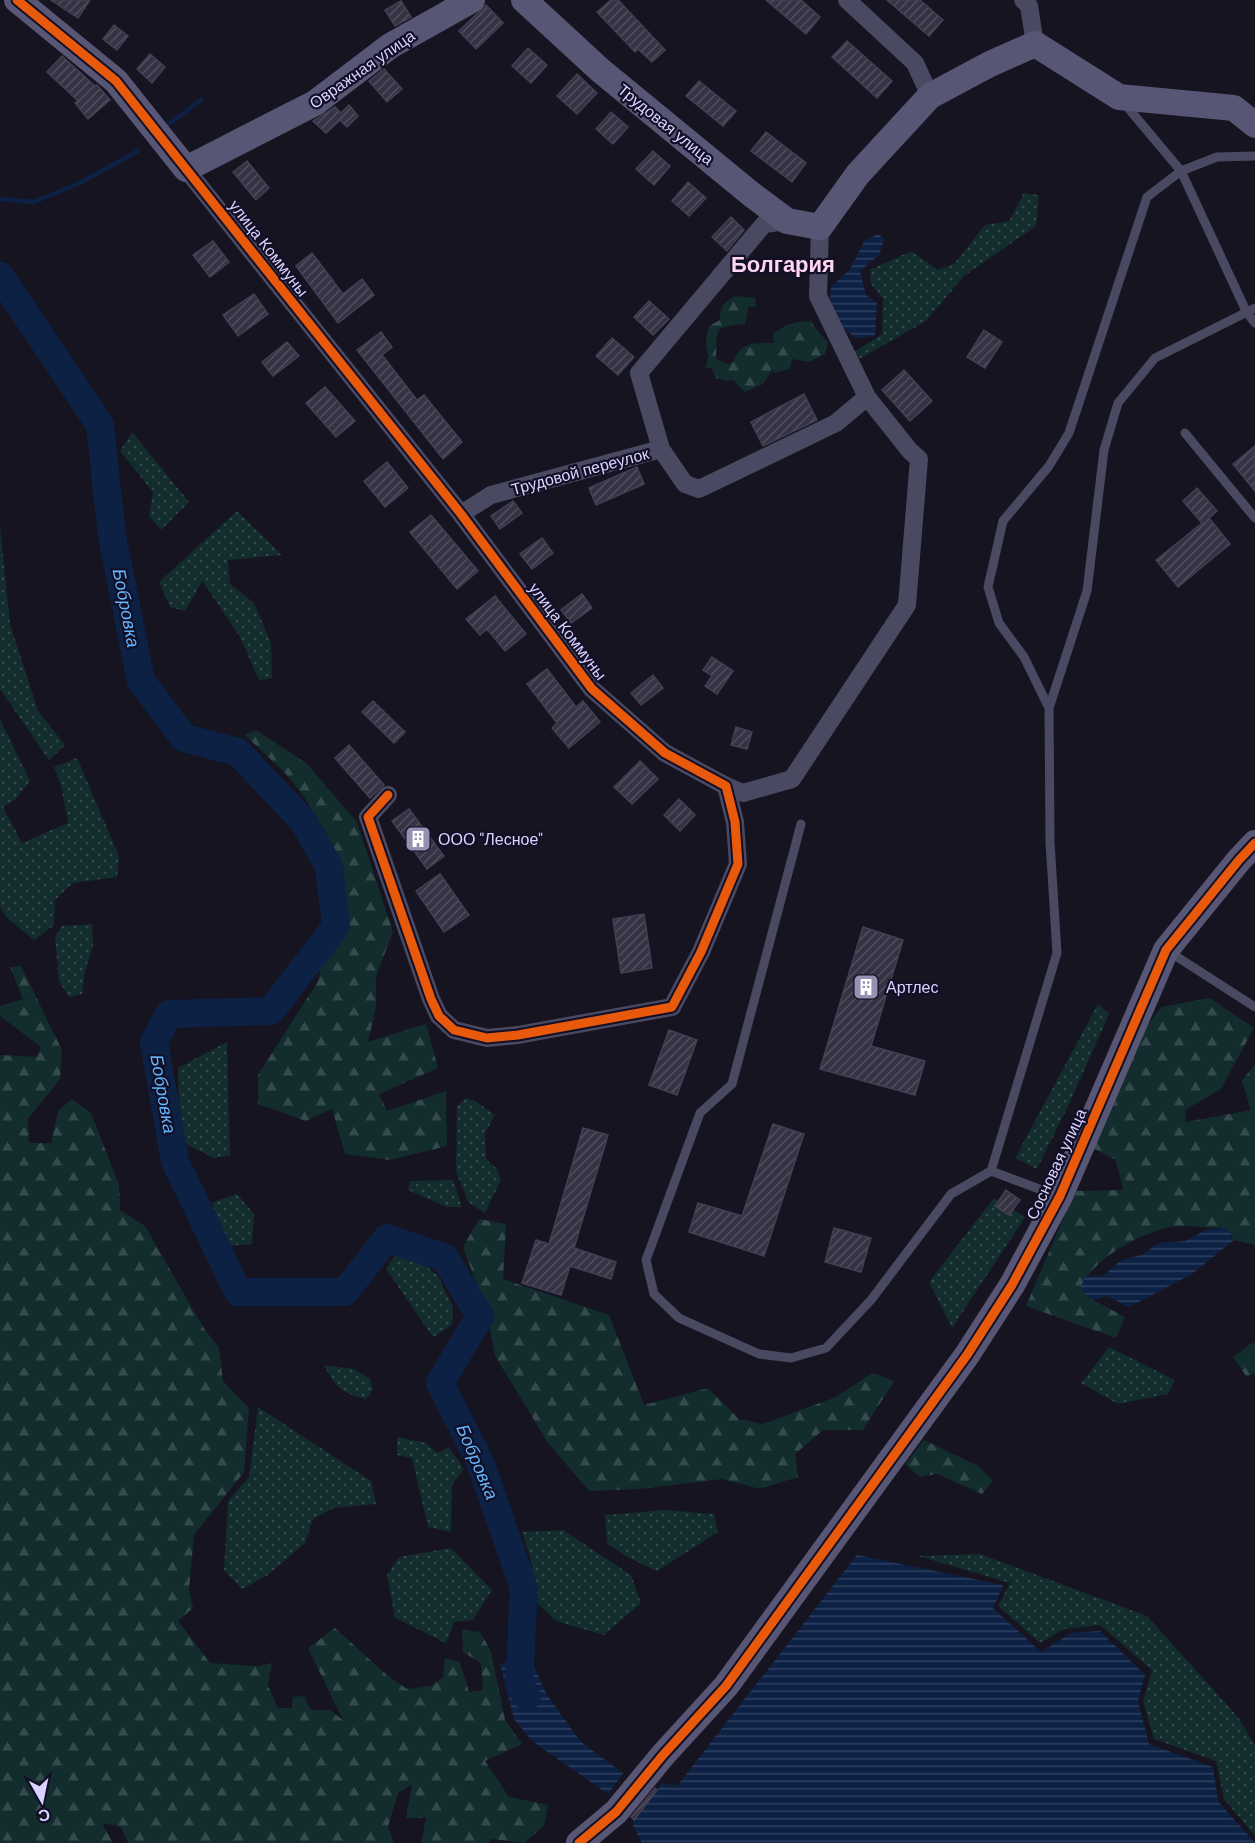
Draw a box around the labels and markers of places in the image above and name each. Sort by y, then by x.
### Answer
building icon: ООО "Лесное" [403,824,433,854]
place label: ООО "Лесное" [438,829,543,850]
building icon: Артлес [851,972,881,1002]
place label: Артлес [886,977,938,998]

